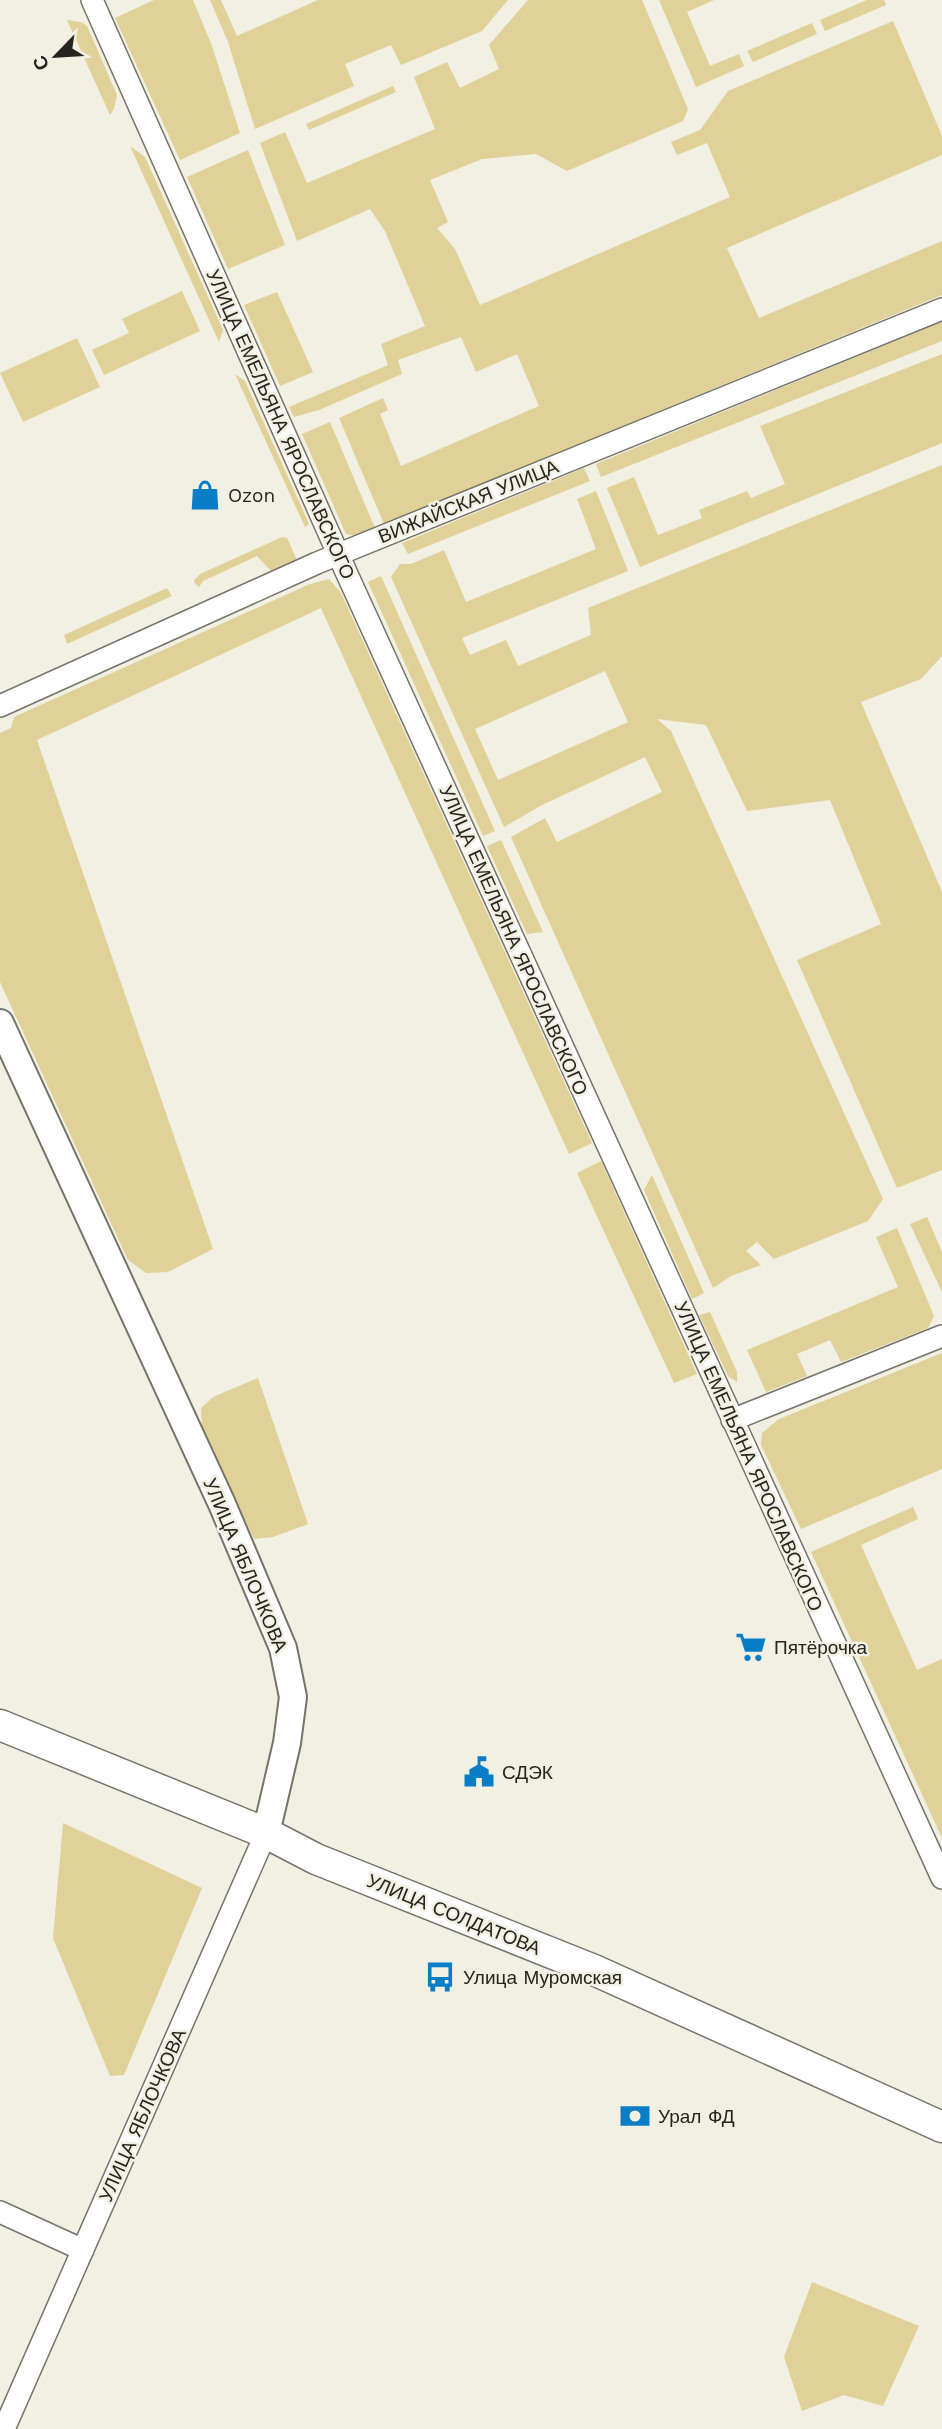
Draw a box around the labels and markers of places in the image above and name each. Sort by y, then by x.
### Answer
shop icon: Ozon [188,478,222,512]
place label: Ozon [228,484,275,507]
supermarket icon: Пятёрочка [734,1630,768,1664]
place label: Пятёрочка [774,1636,868,1659]
public building icon: СДЭК [462,1755,496,1789]
place label: СДЭК [502,1761,553,1784]
bus stop icon: Улица Муромская [423,1960,457,1994]
place label: Улица Муромская [463,1966,622,1989]
bank icon: Урал ФД [618,2099,652,2133]
place label: Урал ФД [658,2105,735,2128]

